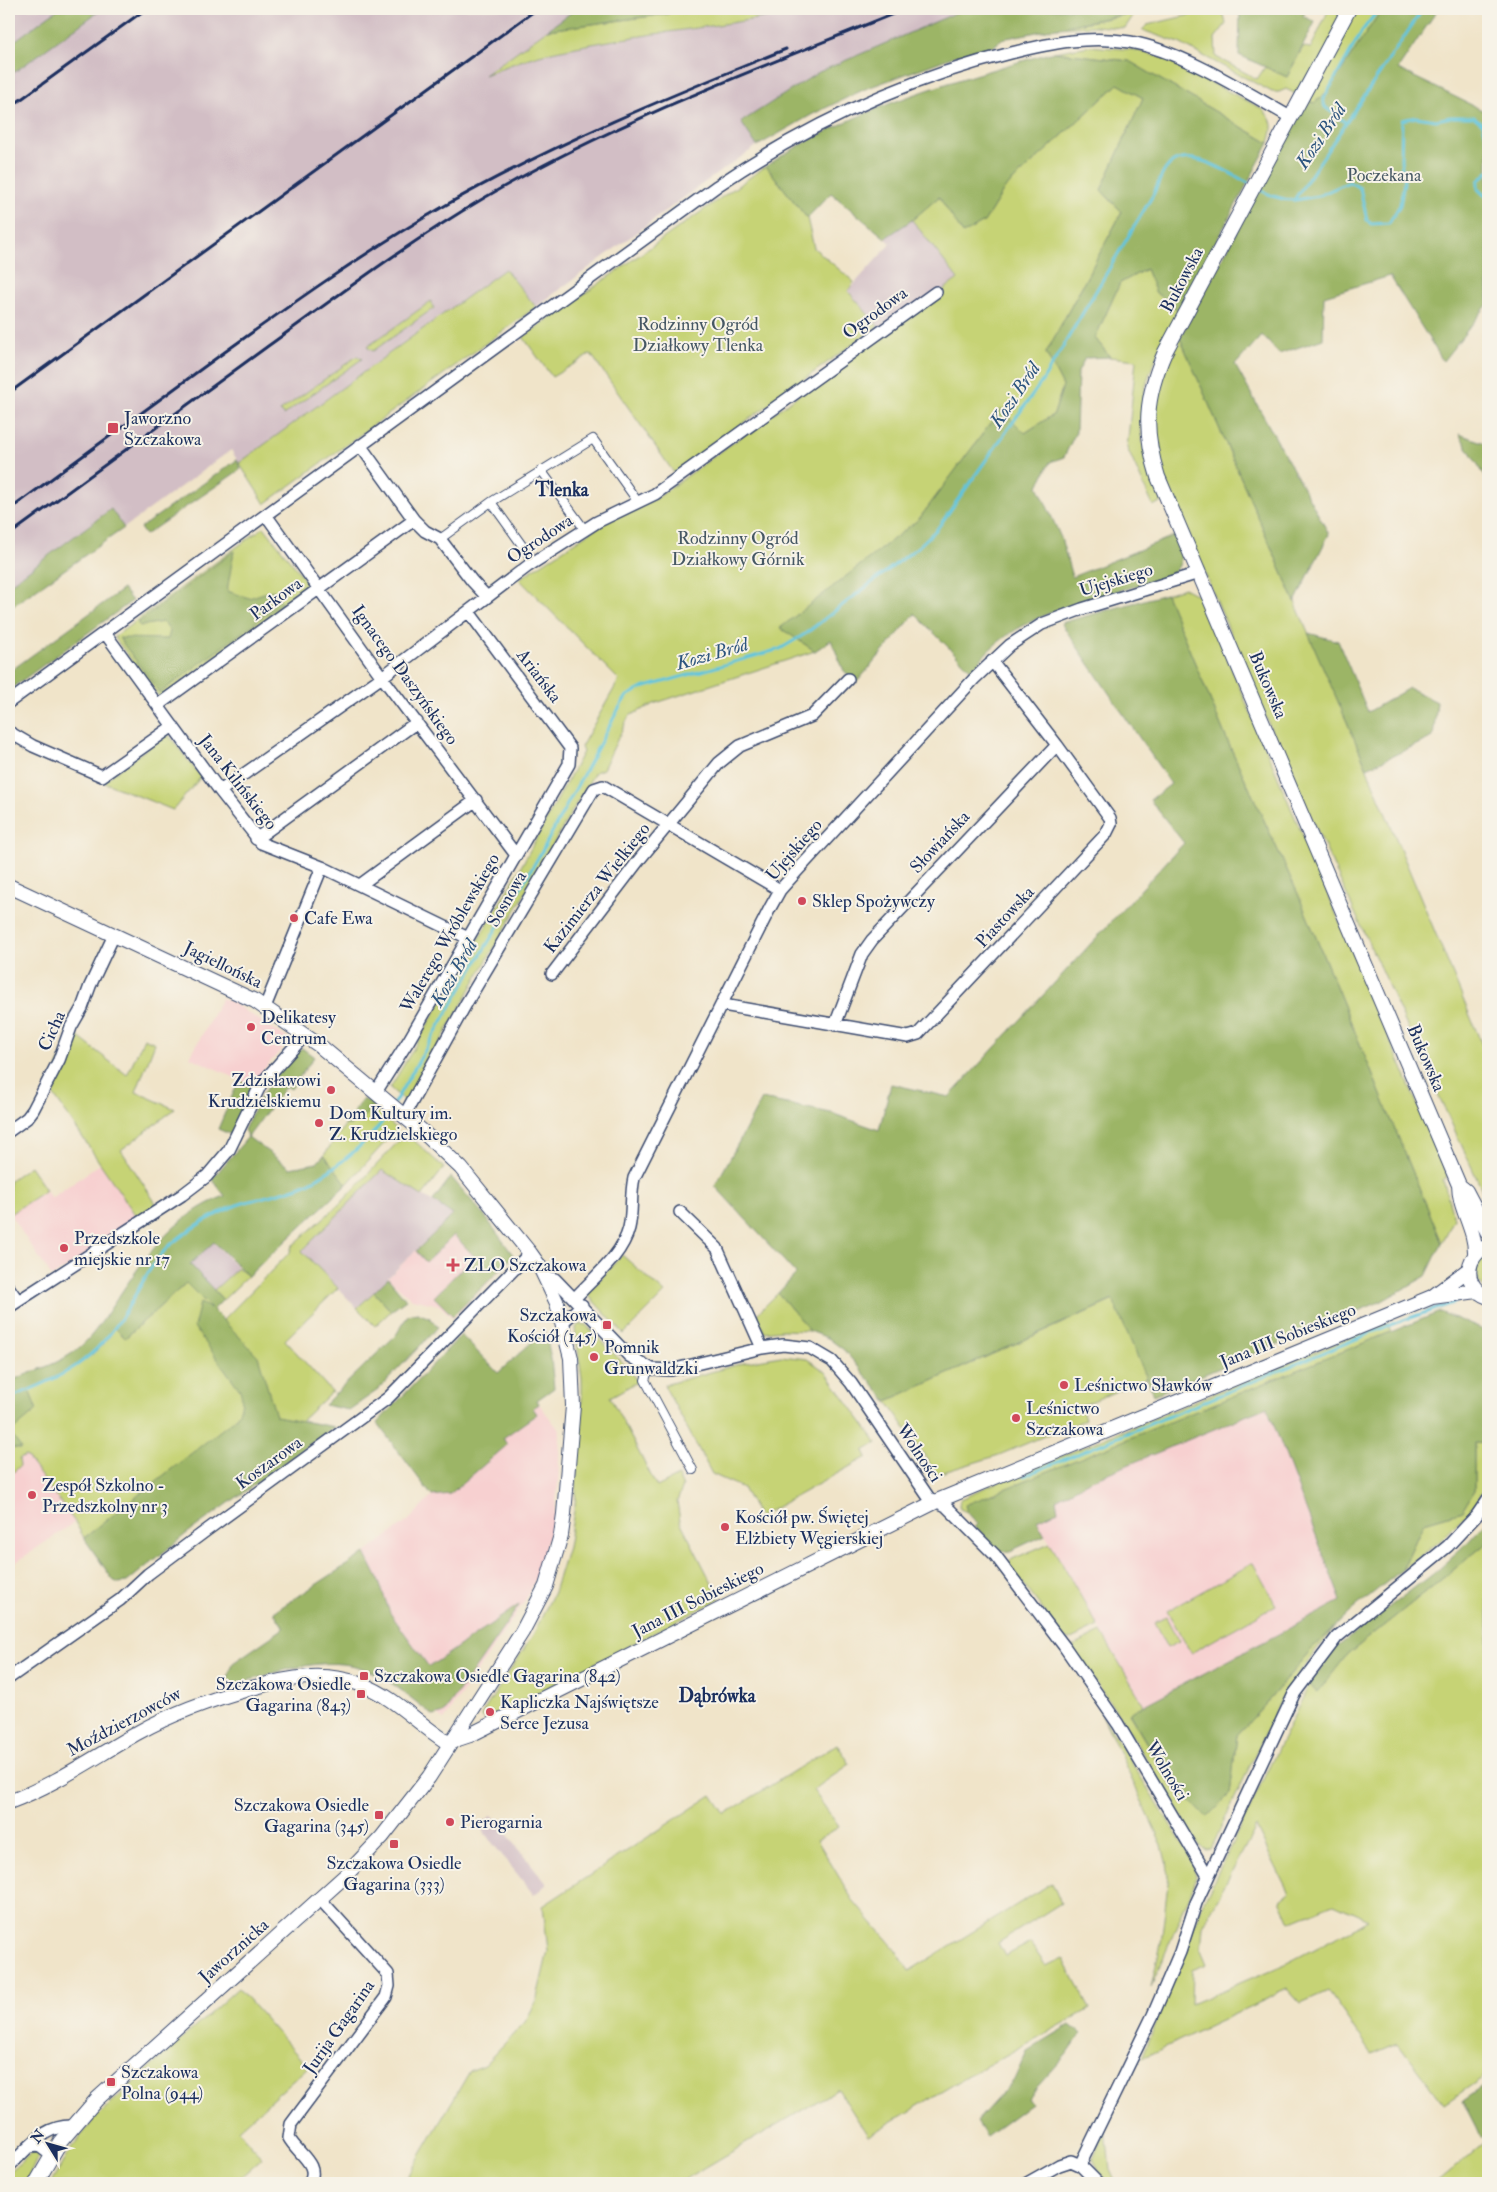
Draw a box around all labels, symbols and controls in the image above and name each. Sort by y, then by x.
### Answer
water label: Kozi Bród [1290,98,1352,174]
park label: Poczekana [1347,164,1422,187]
street label: Bukowska [1155,243,1209,317]
street label: Ogrodowa [838,281,912,344]
park label: Rodzinny Ogród Działkowy Tlenka [633,313,764,357]
water label: Kozi Bród [984,357,1046,433]
place label: Jaworzno Szczakowa [123,407,202,451]
marker: Jaworzno Szczakowa [106,421,120,435]
district label: Tlenka [534,478,590,502]
street label: Ogrodowa [502,509,578,569]
park label: Rodzinny Ogród Działkowy Górnik [671,527,805,571]
street label: Ujejskiego [1077,558,1156,602]
street label: Parkowa [245,572,307,626]
street label: Ignacego Daszyńskiego [346,600,464,750]
water label: Kozi Bród [672,632,752,676]
street label: Ariańska [511,644,567,708]
street label: Bukowska [1244,648,1293,723]
street label: Jana Kilińskiego [193,729,283,835]
street label: Słowiańska [905,805,975,878]
street label: Ujejskiego [761,814,828,886]
street label: Kazimierza Wielkiego [539,818,655,958]
street label: Walerego Wróblewskiego [394,849,505,1018]
street label: Sosnowa [482,866,533,931]
street label: Piastowska [971,881,1040,953]
place label: Sklep Spożywczy [812,890,936,913]
marker: Sklep Spożywczy [796,895,808,907]
place label: Cafe Ewa [304,907,373,930]
marker: Cafe Ewa [288,912,300,924]
water label: Kozi Bród [425,934,483,1012]
street label: Jagiellońska [179,936,267,994]
place label: Delikatesy Centrum [261,1006,337,1050]
street label: Cicha [33,1007,71,1055]
marker: Delikatesy Centrum [245,1021,257,1033]
street label: Bukowska [1402,1021,1451,1096]
place label: Zdzisławowi Krudzielskiemu [208,1069,321,1113]
marker: Zdzisławowi Krudzielskiemu [325,1084,337,1096]
place label: Dom Kultury im. Z. Krudzielskiego [329,1102,458,1146]
marker: Dom Kultury im. Z. Krudzielskiego [313,1117,325,1129]
place label: Przedszkole miejskie nr 17 [74,1227,170,1271]
marker: Przedszkole miejskie nr 17 [58,1242,70,1254]
place label: ZLO Szczakowa [464,1254,587,1277]
marker: ZLO Szczakowa [446,1258,460,1272]
street label: Jana III Sobieskiego [1216,1298,1360,1374]
place label: Szczakowa Kościół (145) [507,1304,598,1348]
marker: Szczakowa Kościół (145) [601,1319,613,1331]
place label: Pomnik Grunwaldzki [604,1336,698,1380]
marker: Pomnik Grunwaldzki [588,1351,600,1363]
place label: Leśnictwo Sławków [1074,1374,1213,1397]
marker: Leśnictwo Sławków [1058,1379,1070,1391]
place label: Leśnictwo Szczakowa [1026,1397,1104,1441]
marker: Leśnictwo Szczakowa [1010,1412,1022,1424]
street label: Wolności [890,1418,947,1487]
street label: Koszarowa [231,1431,307,1495]
place label: Zespół Szkolno - Przedszkolny nr 3 [42,1474,168,1518]
marker: Zespół Szkolno - Przedszkolny nr 3 [26,1489,38,1501]
place label: Kościół pw. Świętej Elżbiety Węgierskiej [735,1506,883,1550]
marker: Kościół pw. Świętej Elżbiety Węgierskiej [719,1521,731,1533]
street label: Jana III Sobieskiego [627,1557,768,1644]
place label: Szczakowa Osiedle Gagarina (842) [374,1665,621,1688]
marker: Szczakowa Osiedle Gagarina (842) [358,1670,370,1682]
place label: Szczakowa Osiedle Gagarina (843) [216,1673,351,1717]
street label: Moździerzowców [63,1682,186,1762]
district label: Dąbrówka [678,1684,757,1708]
marker: Szczakowa Osiedle Gagarina (843) [355,1688,367,1700]
place label: Kapliczka Najświętsze Serce Jezusa [500,1691,659,1735]
marker: Kapliczka Najświętsze Serce Jezusa [484,1706,496,1718]
street label: Wolności [1140,1736,1194,1805]
place label: Szczakowa Osiedle Gagarina (345) [234,1794,369,1838]
marker: Szczakowa Osiedle Gagarina (345) [373,1809,385,1821]
place label: Pierogarnia [460,1811,543,1834]
marker: Pierogarnia [444,1816,456,1828]
marker: Szczakowa Osiedle Gagarina (333) [388,1838,400,1850]
place label: Szczakowa Osiedle Gagarina (333) [326,1852,462,1896]
street label: Jaworznicka [193,1913,274,1989]
street label: Jurija Gagarina [297,1975,380,2079]
place label: Szczakowa Polna (944) [121,2061,203,2105]
marker: Szczakowa Polna (944) [105,2076,117,2088]
north arrow [22,2120,72,2170]
text: N [27,2126,49,2147]

